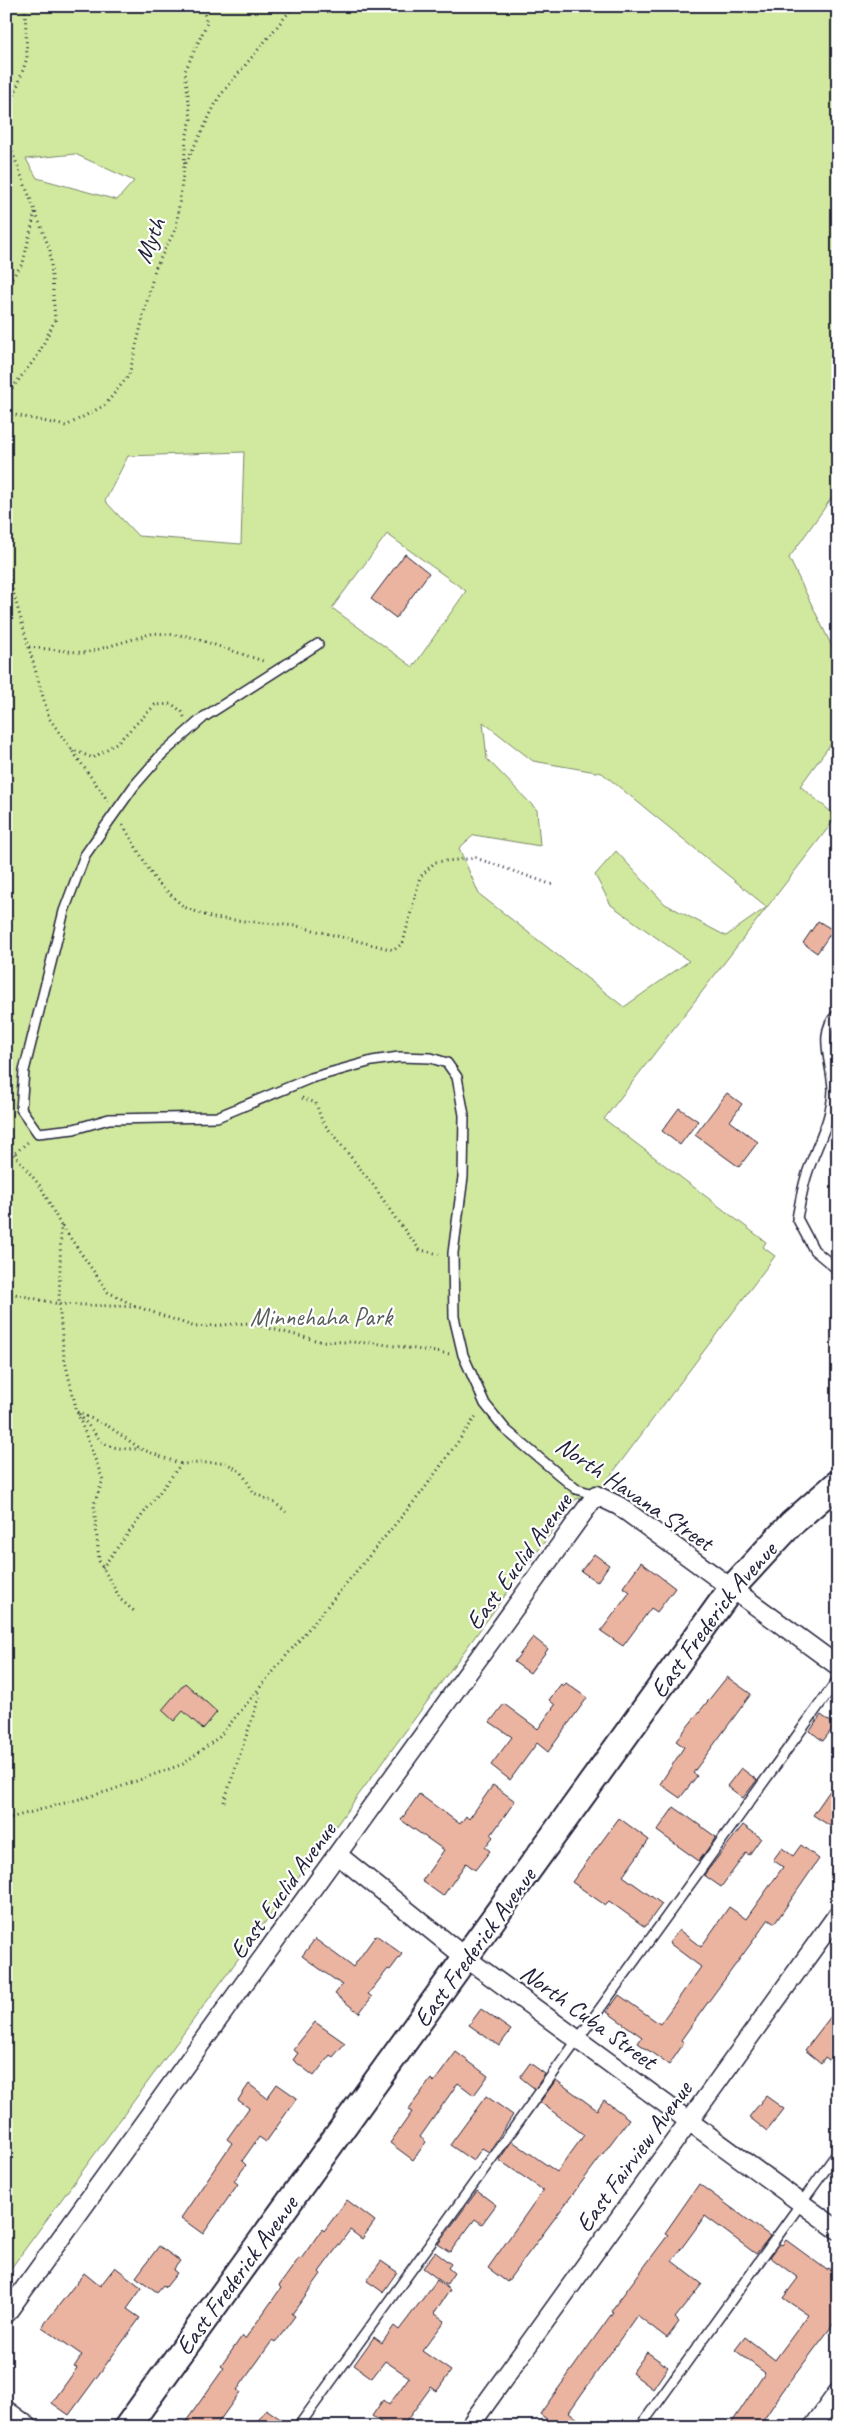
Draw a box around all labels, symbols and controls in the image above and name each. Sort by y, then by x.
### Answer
street label: Myth [127,213,173,268]
park label: Minnehaha Park [250,1301,394,1333]
street label: North Havana Street [550,1429,722,1560]
street label: East Euclid Avenue [458,1485,580,1636]
street label: East Frederick Avenue [643,1534,785,1704]
street label: East Euclid Avenue [222,1814,344,1965]
street label: East Frederick Avenue [406,1860,544,2034]
street label: North Cuba Street [514,1957,665,2078]
street label: East Fairview Avenue [568,2073,700,2238]
street label: East Frederick Avenue [168,2188,306,2362]

